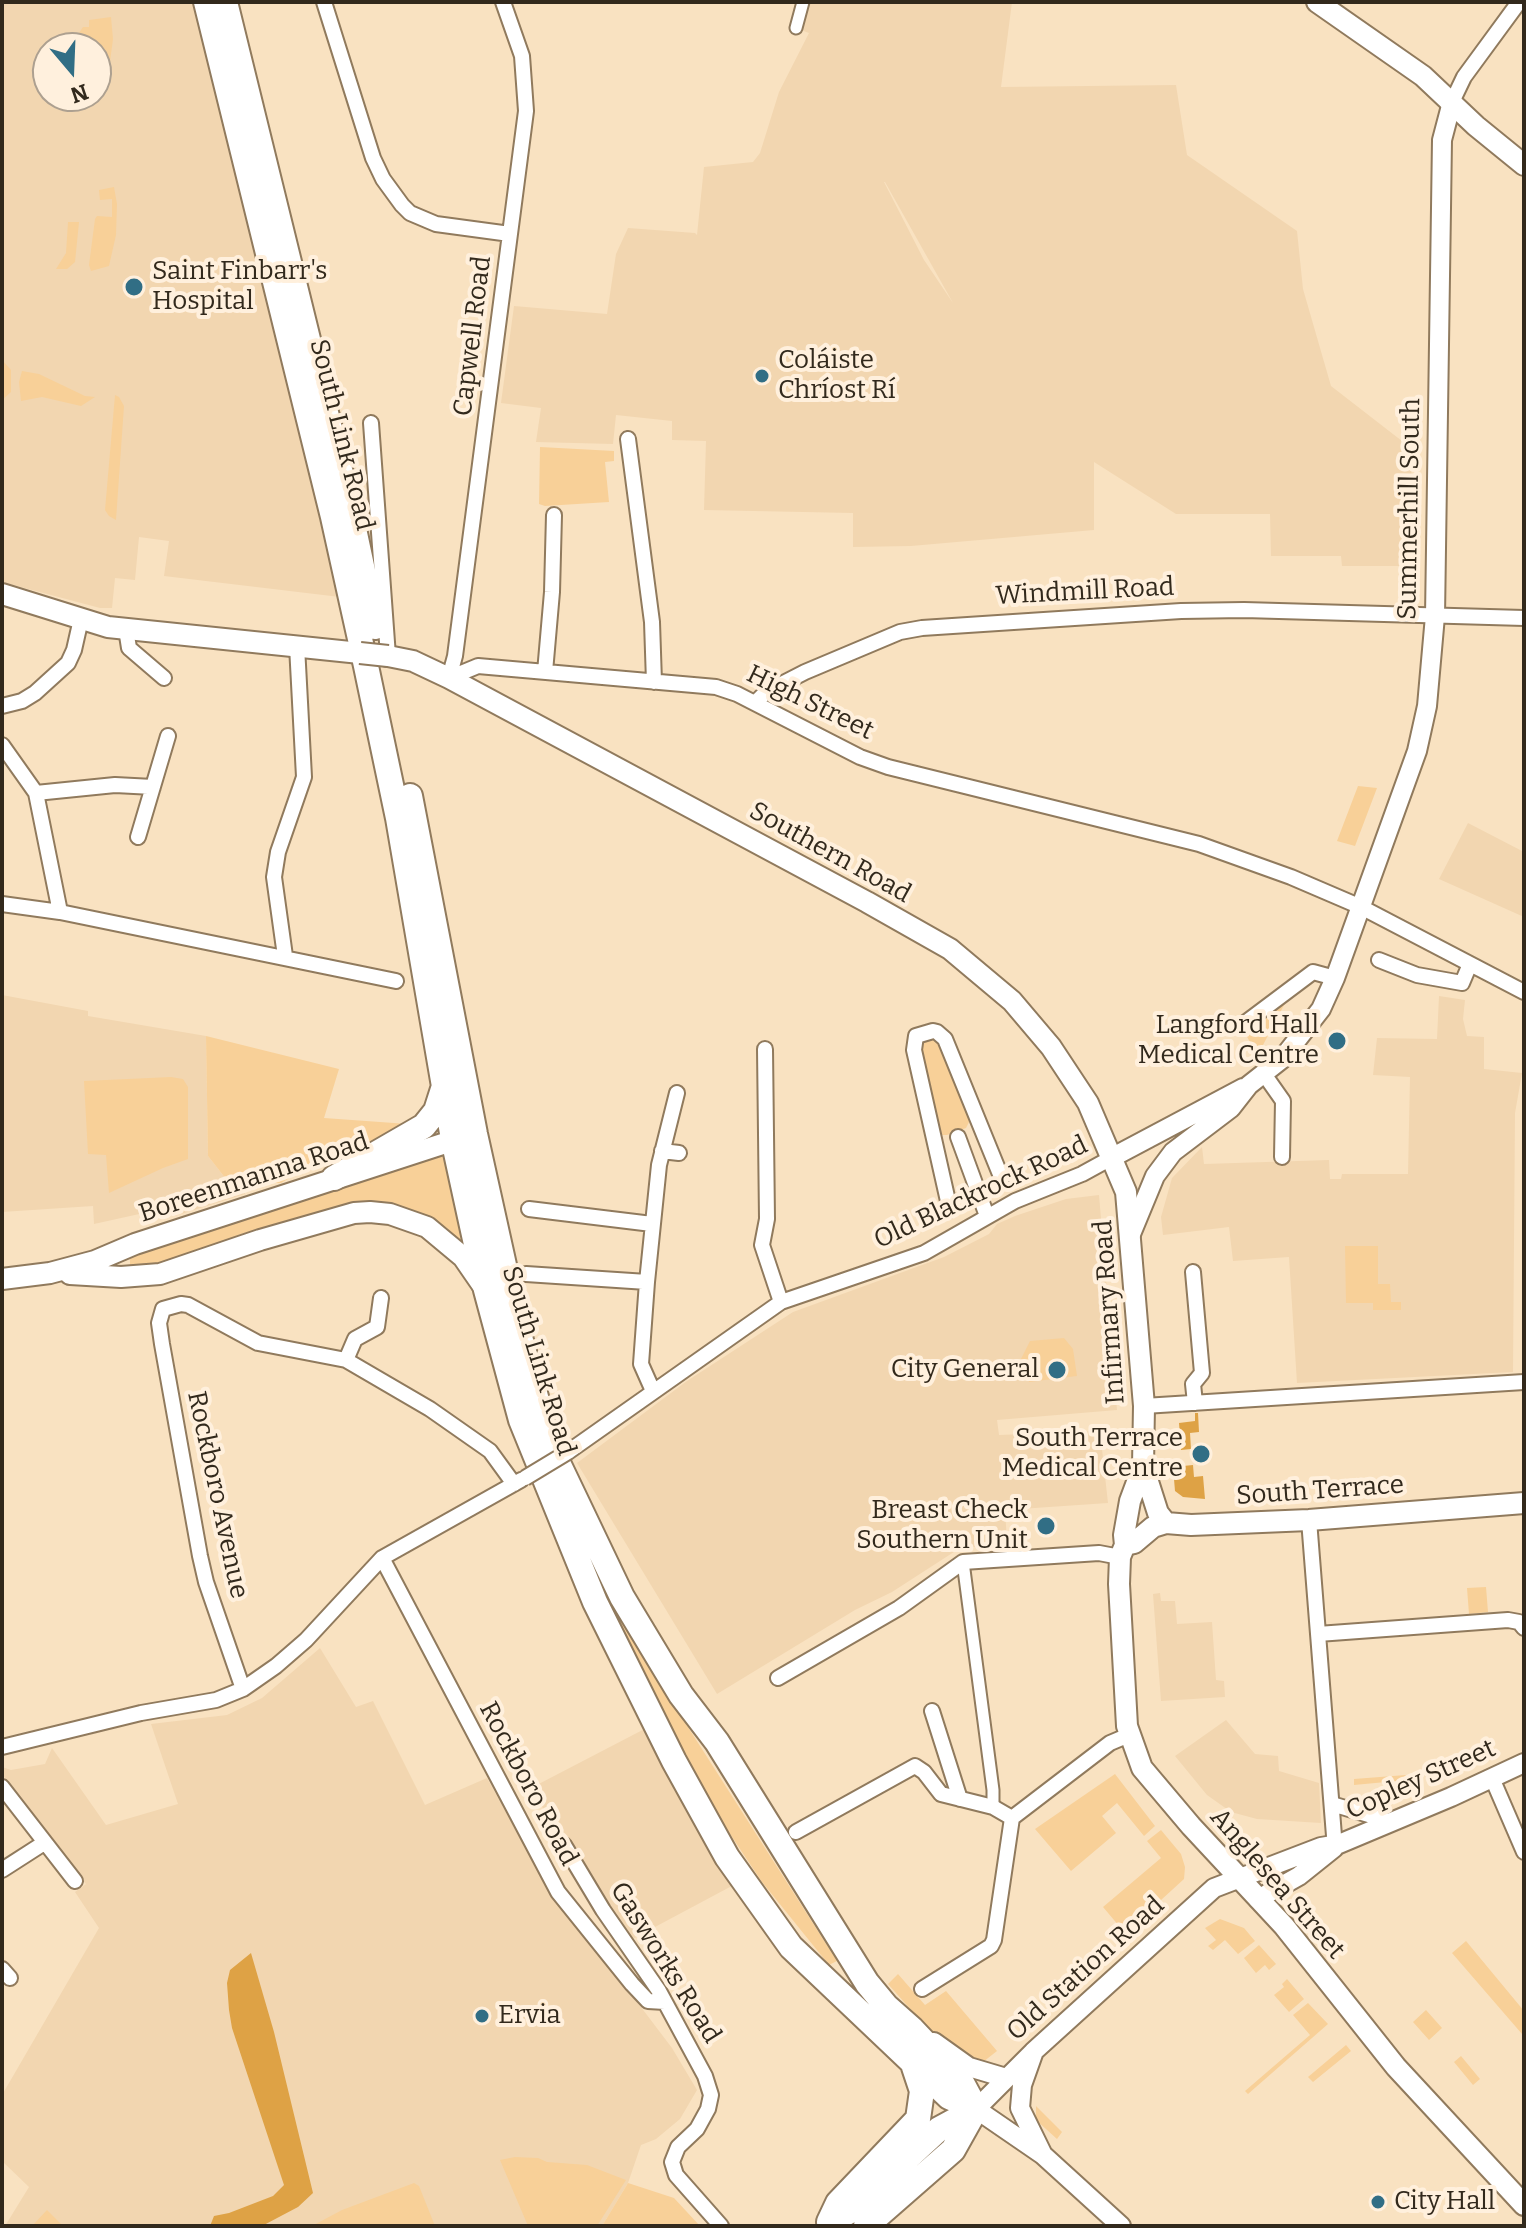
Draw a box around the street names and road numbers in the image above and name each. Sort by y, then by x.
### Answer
street label: Capwell Road [448,254,498,418]
street label: South Link Road [302,336,380,534]
street label: Summerhill South [1392,398,1428,620]
street label: Windmill Road [995,572,1175,612]
street label: High Street [741,659,879,747]
street label: Southern Road [744,796,916,910]
street label: Boreenmanna Road [135,1126,373,1230]
street label: Old Blackrock Road [869,1130,1093,1256]
street label: Infirmary Road [1088,1219,1132,1405]
street label: South Link Road [494,1263,582,1459]
street label: Rockboro Avenue [180,1389,254,1601]
street label: South Terrace [1235,1470,1405,1512]
street label: Rockboro Road [472,1697,584,1871]
street label: Copley Street [1342,1733,1500,1827]
street label: Anglesea Street [1203,1802,1351,1966]
street label: Gasworks Road [603,1877,727,2049]
street label: Old Station Road [1001,1890,1171,2048]

